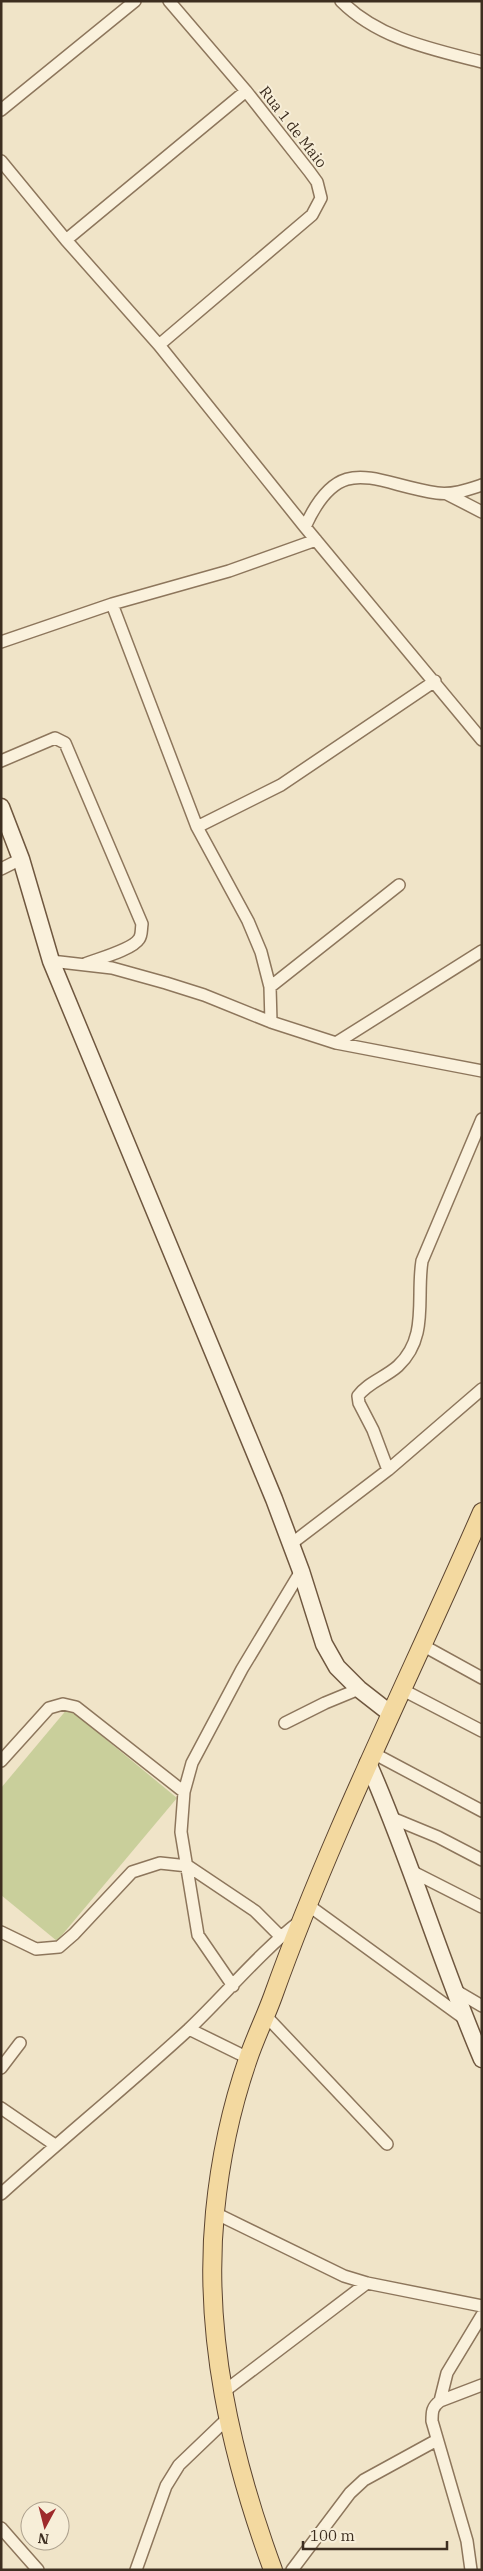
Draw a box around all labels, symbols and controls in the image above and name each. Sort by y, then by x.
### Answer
street label: Rua 1 de Maio [256,82,331,171]
north arrow [20,2501,70,2551]
scale bar [303,2518,447,2550]
text: 100 m [310,2526,355,2545]
text: N [37,2529,50,2549]

